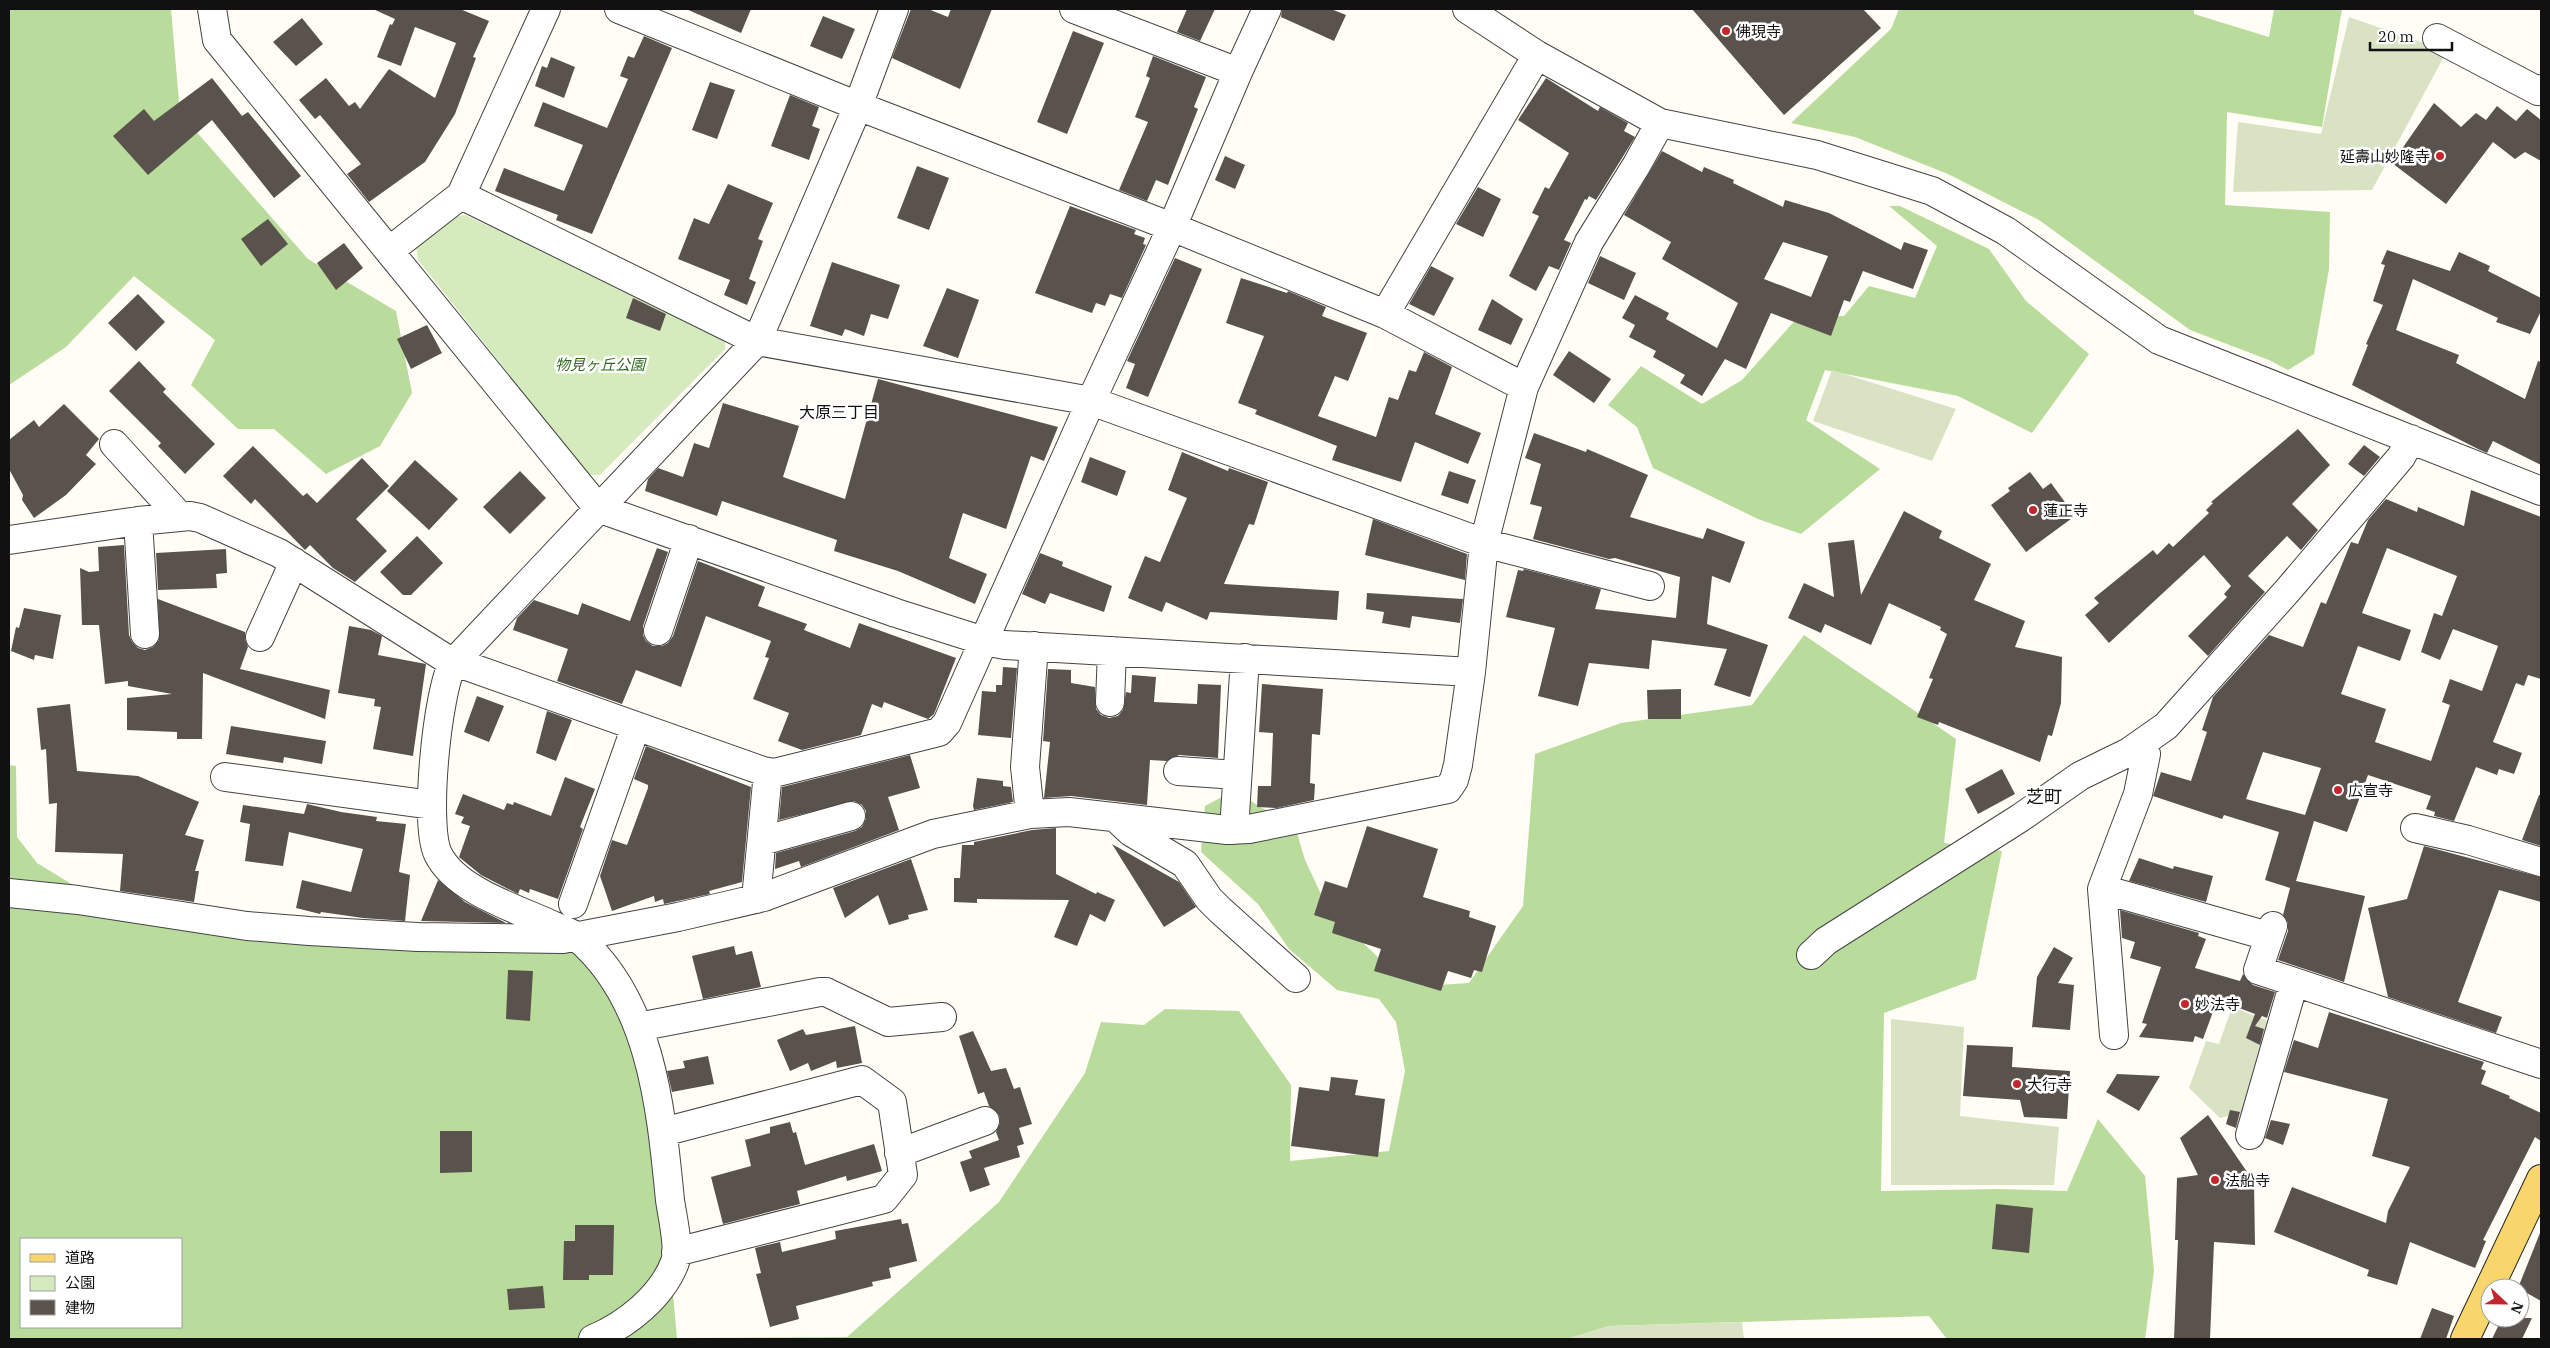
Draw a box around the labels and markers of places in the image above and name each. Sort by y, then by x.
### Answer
place label: 佛現寺 [1736,22,1781,41]
marker: 佛現寺 [1720,25,1732,37]
place label: 延壽山妙隆寺 [2340,147,2430,166]
marker: 延壽山妙隆寺 [2434,150,2446,162]
place label: 蓮正寺 [2043,501,2088,520]
marker: 蓮正寺 [2027,504,2039,516]
place label: 広宣寺 [2348,781,2393,800]
marker: 広宣寺 [2332,784,2344,796]
place label: 妙法寺 [2195,995,2240,1014]
marker: 妙法寺 [2179,998,2191,1010]
place label: 大行寺 [2027,1075,2072,1094]
marker: 大行寺 [2011,1078,2023,1090]
place label: 法船寺 [2225,1171,2270,1190]
marker: 法船寺 [2209,1174,2221,1186]

